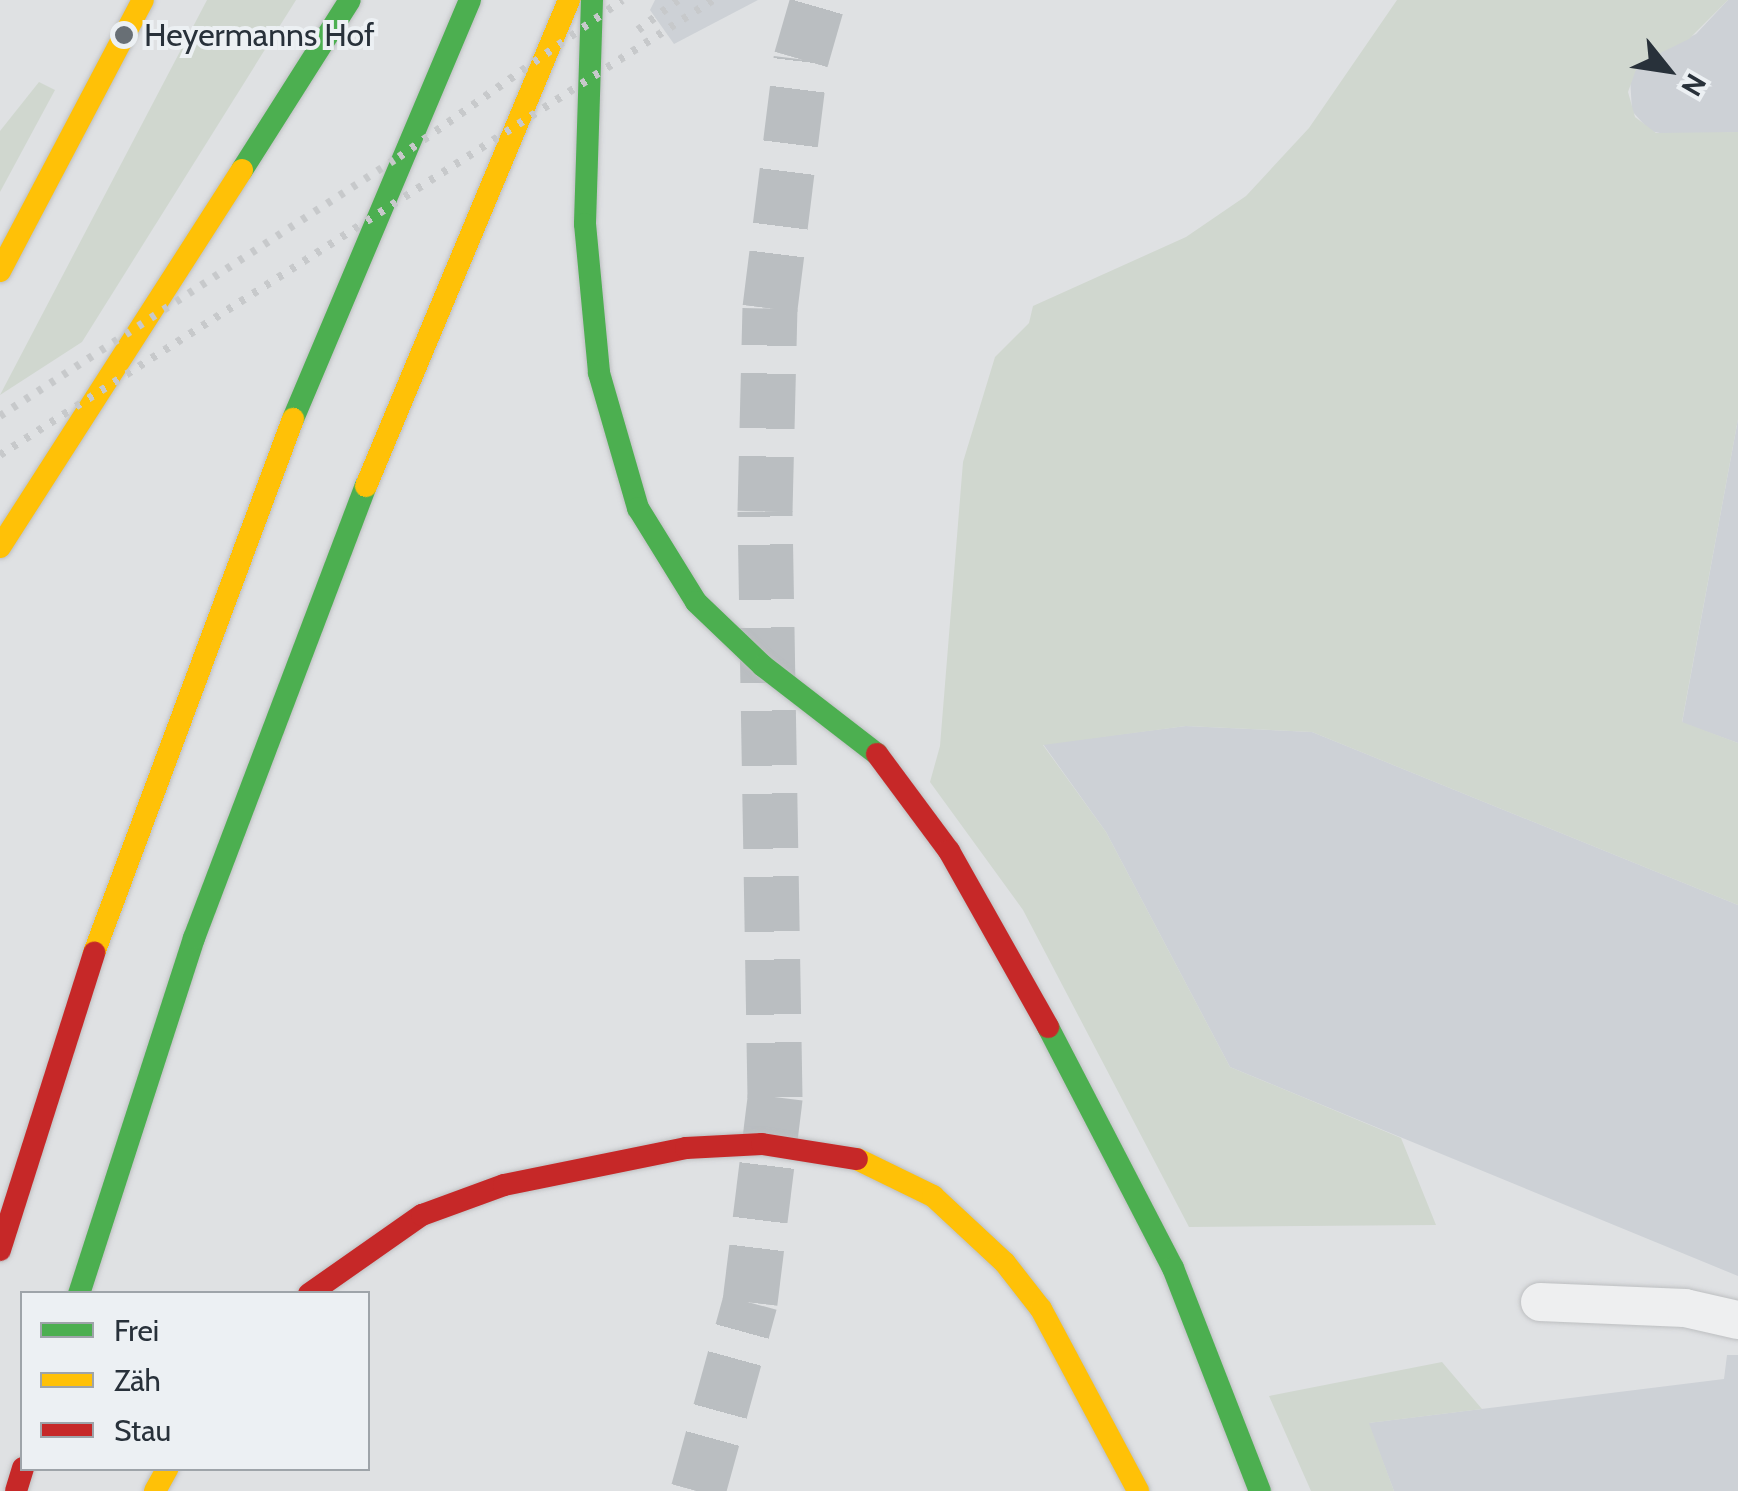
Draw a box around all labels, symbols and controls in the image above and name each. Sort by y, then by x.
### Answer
place label: Heyermanns Hof [144,16,375,54]
north arrow [1618,20,1718,120]
marker: Heyermanns Hof [113,24,135,46]
text: N [1674,68,1714,102]
legend [20,1291,370,1471]
text: Frei [114,1312,159,1349]
text: Zäh [114,1362,161,1399]
text: Stau [114,1412,171,1449]

